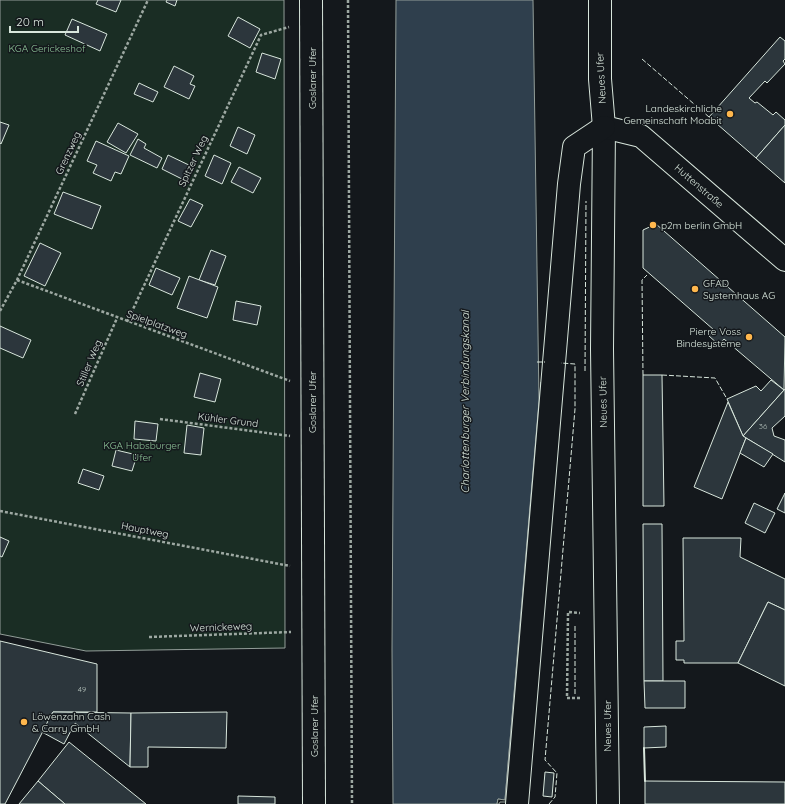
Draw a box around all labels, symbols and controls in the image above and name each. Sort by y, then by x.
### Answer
scale bar [10,8,78,34]
text: 20 m [16,14,44,29]
park label: KGA Gerickeshof [8,42,86,55]
street label: Goslarer Ufer [306,47,319,109]
street label: Neues Ufer [593,52,609,104]
place label: Landeskirchliche Gemeinschaft Moabit [623,102,723,127]
marker: Landeskirchliche Gemeinschaft Moabit [725,109,735,119]
street label: Grenzweg [52,129,84,177]
street label: Spitzer Weg [175,133,211,189]
street label: Huttenstraße [672,161,726,211]
place label: p2m berlin GmbH [661,219,742,232]
marker: p2m berlin GmbH [648,220,658,230]
place label: GFAD Systemhaus AG [703,277,775,302]
marker: GFAD Systemhaus AG [690,284,700,294]
street label: Spielplatzweg [125,307,189,341]
water label: Charlottenburger Verbindungskanal [458,309,472,493]
place label: Pierre Voss Bindesysteme [676,325,741,350]
marker: Pierre Voss Bindesysteme [744,332,754,342]
street label: Stiller Weg [73,338,105,388]
street label: Goslarer Ufer [306,371,319,433]
street label: Neues Ufer [596,376,610,428]
street label: Kühler Grund [197,410,259,430]
house number: 36 [759,421,768,431]
park label: KGA Habsburger Ufer [103,439,181,464]
street label: Hauptweg [120,519,170,541]
street label: Wernickeweg [190,619,252,635]
house number: 49 [78,684,87,694]
street label: Goslarer Ufer [308,695,321,757]
street label: Neues Ufer [601,700,614,752]
place label: Löwenzahn Cash & Carry GmbH [32,710,110,735]
marker: Löwenzahn Cash & Carry GmbH [19,717,29,727]

